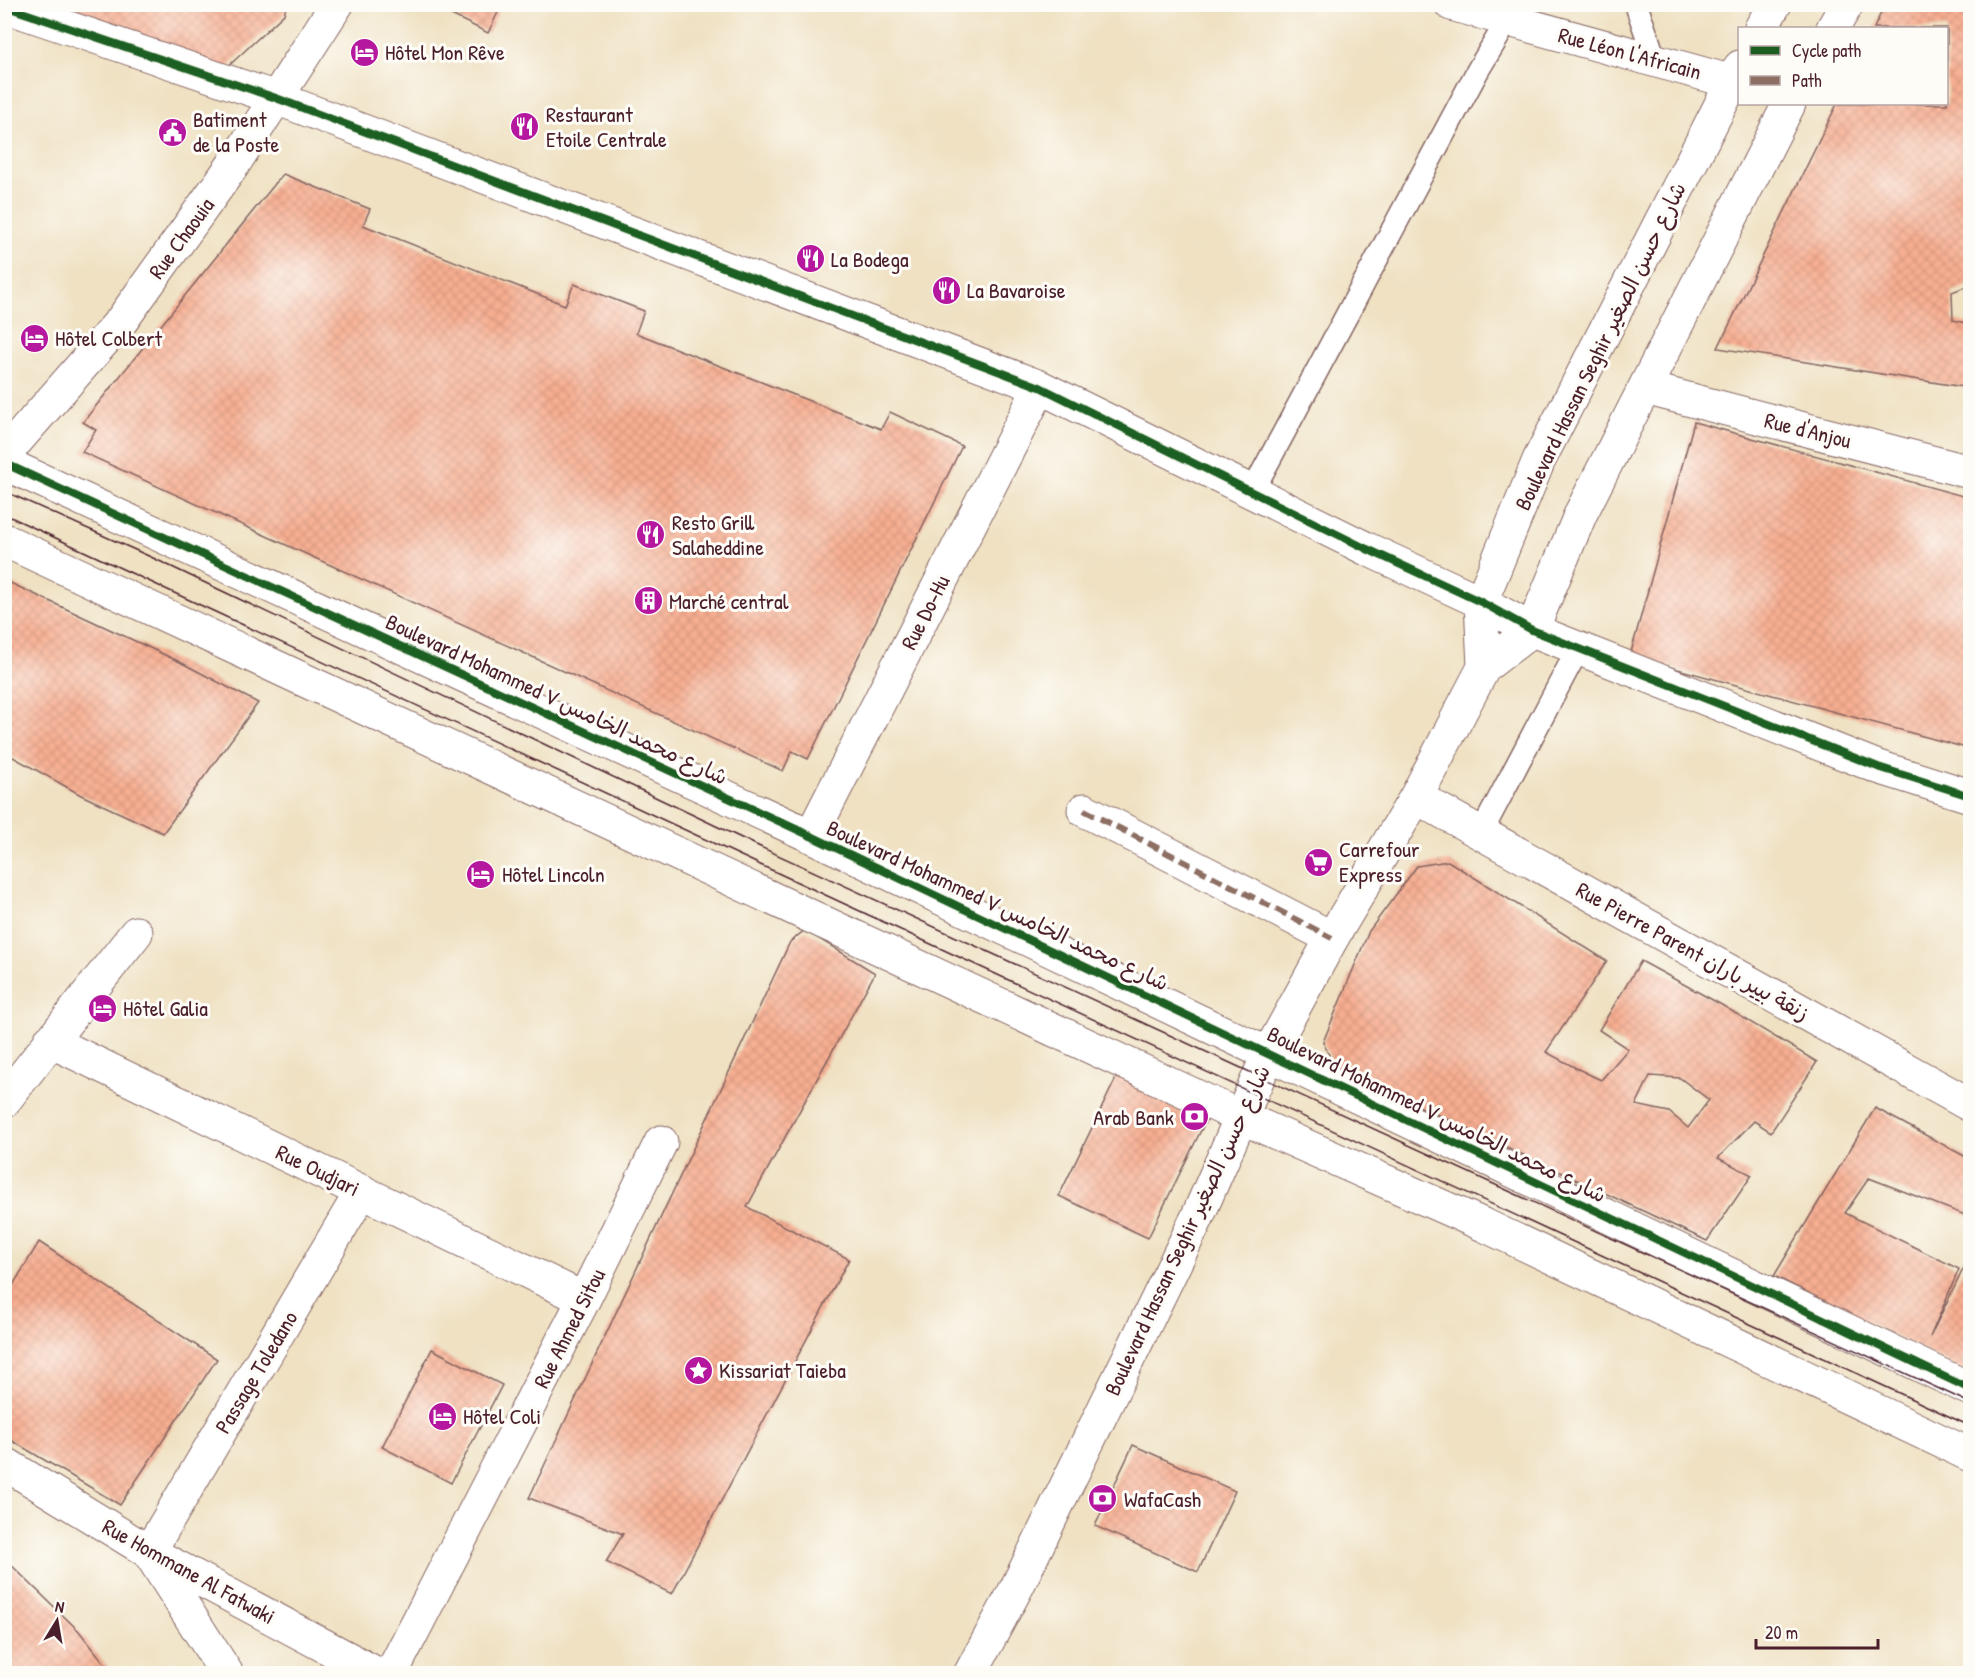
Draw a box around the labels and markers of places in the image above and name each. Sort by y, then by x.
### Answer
hotel icon: Hôtel Mon Rêve [348,36,380,68]
place label: Hôtel Mon Rêve [385,37,505,67]
place label: Restaurant Etoile Centrale [546,99,667,154]
place label: Batiment de la Poste [193,104,279,159]
restaurant icon: Restaurant Etoile Centrale [509,111,541,143]
public building icon: Batiment de la Poste [156,116,188,148]
restaurant icon: La Bodega [794,243,826,275]
place label: La Bodega [831,244,909,274]
restaurant icon: La Bavaroise [930,274,962,306]
place label: La Bavaroise [967,275,1066,305]
hotel icon: Hôtel Colbert [18,322,50,354]
place label: Hôtel Colbert [55,323,162,353]
place label: Resto Grill Salaheddine [672,507,764,562]
restaurant icon: Resto Grill Salaheddine [635,519,667,551]
building icon: Marché central [632,585,664,617]
place label: Marché central [669,586,789,616]
place label: Carrefour Express [1339,834,1420,889]
supermarket icon: Carrefour Express [1302,846,1334,878]
hotel icon: Hôtel Lincoln [465,858,497,890]
place label: Hôtel Lincoln [502,859,605,889]
hotel icon: Hôtel Galia [86,992,118,1024]
place label: Hôtel Galia [123,993,208,1023]
bank icon: Arab Bank [1179,1101,1211,1133]
place label: Arab Bank [1093,1102,1174,1132]
place icon: Kissariat Taieba [682,1354,714,1386]
place label: Kissariat Taieba [719,1355,846,1385]
hotel icon: Hôtel Coli [426,1400,458,1432]
place label: Hôtel Coli [463,1401,541,1431]
bank icon: WafaCash [1087,1483,1119,1515]
place label: WafaCash [1124,1484,1201,1514]

